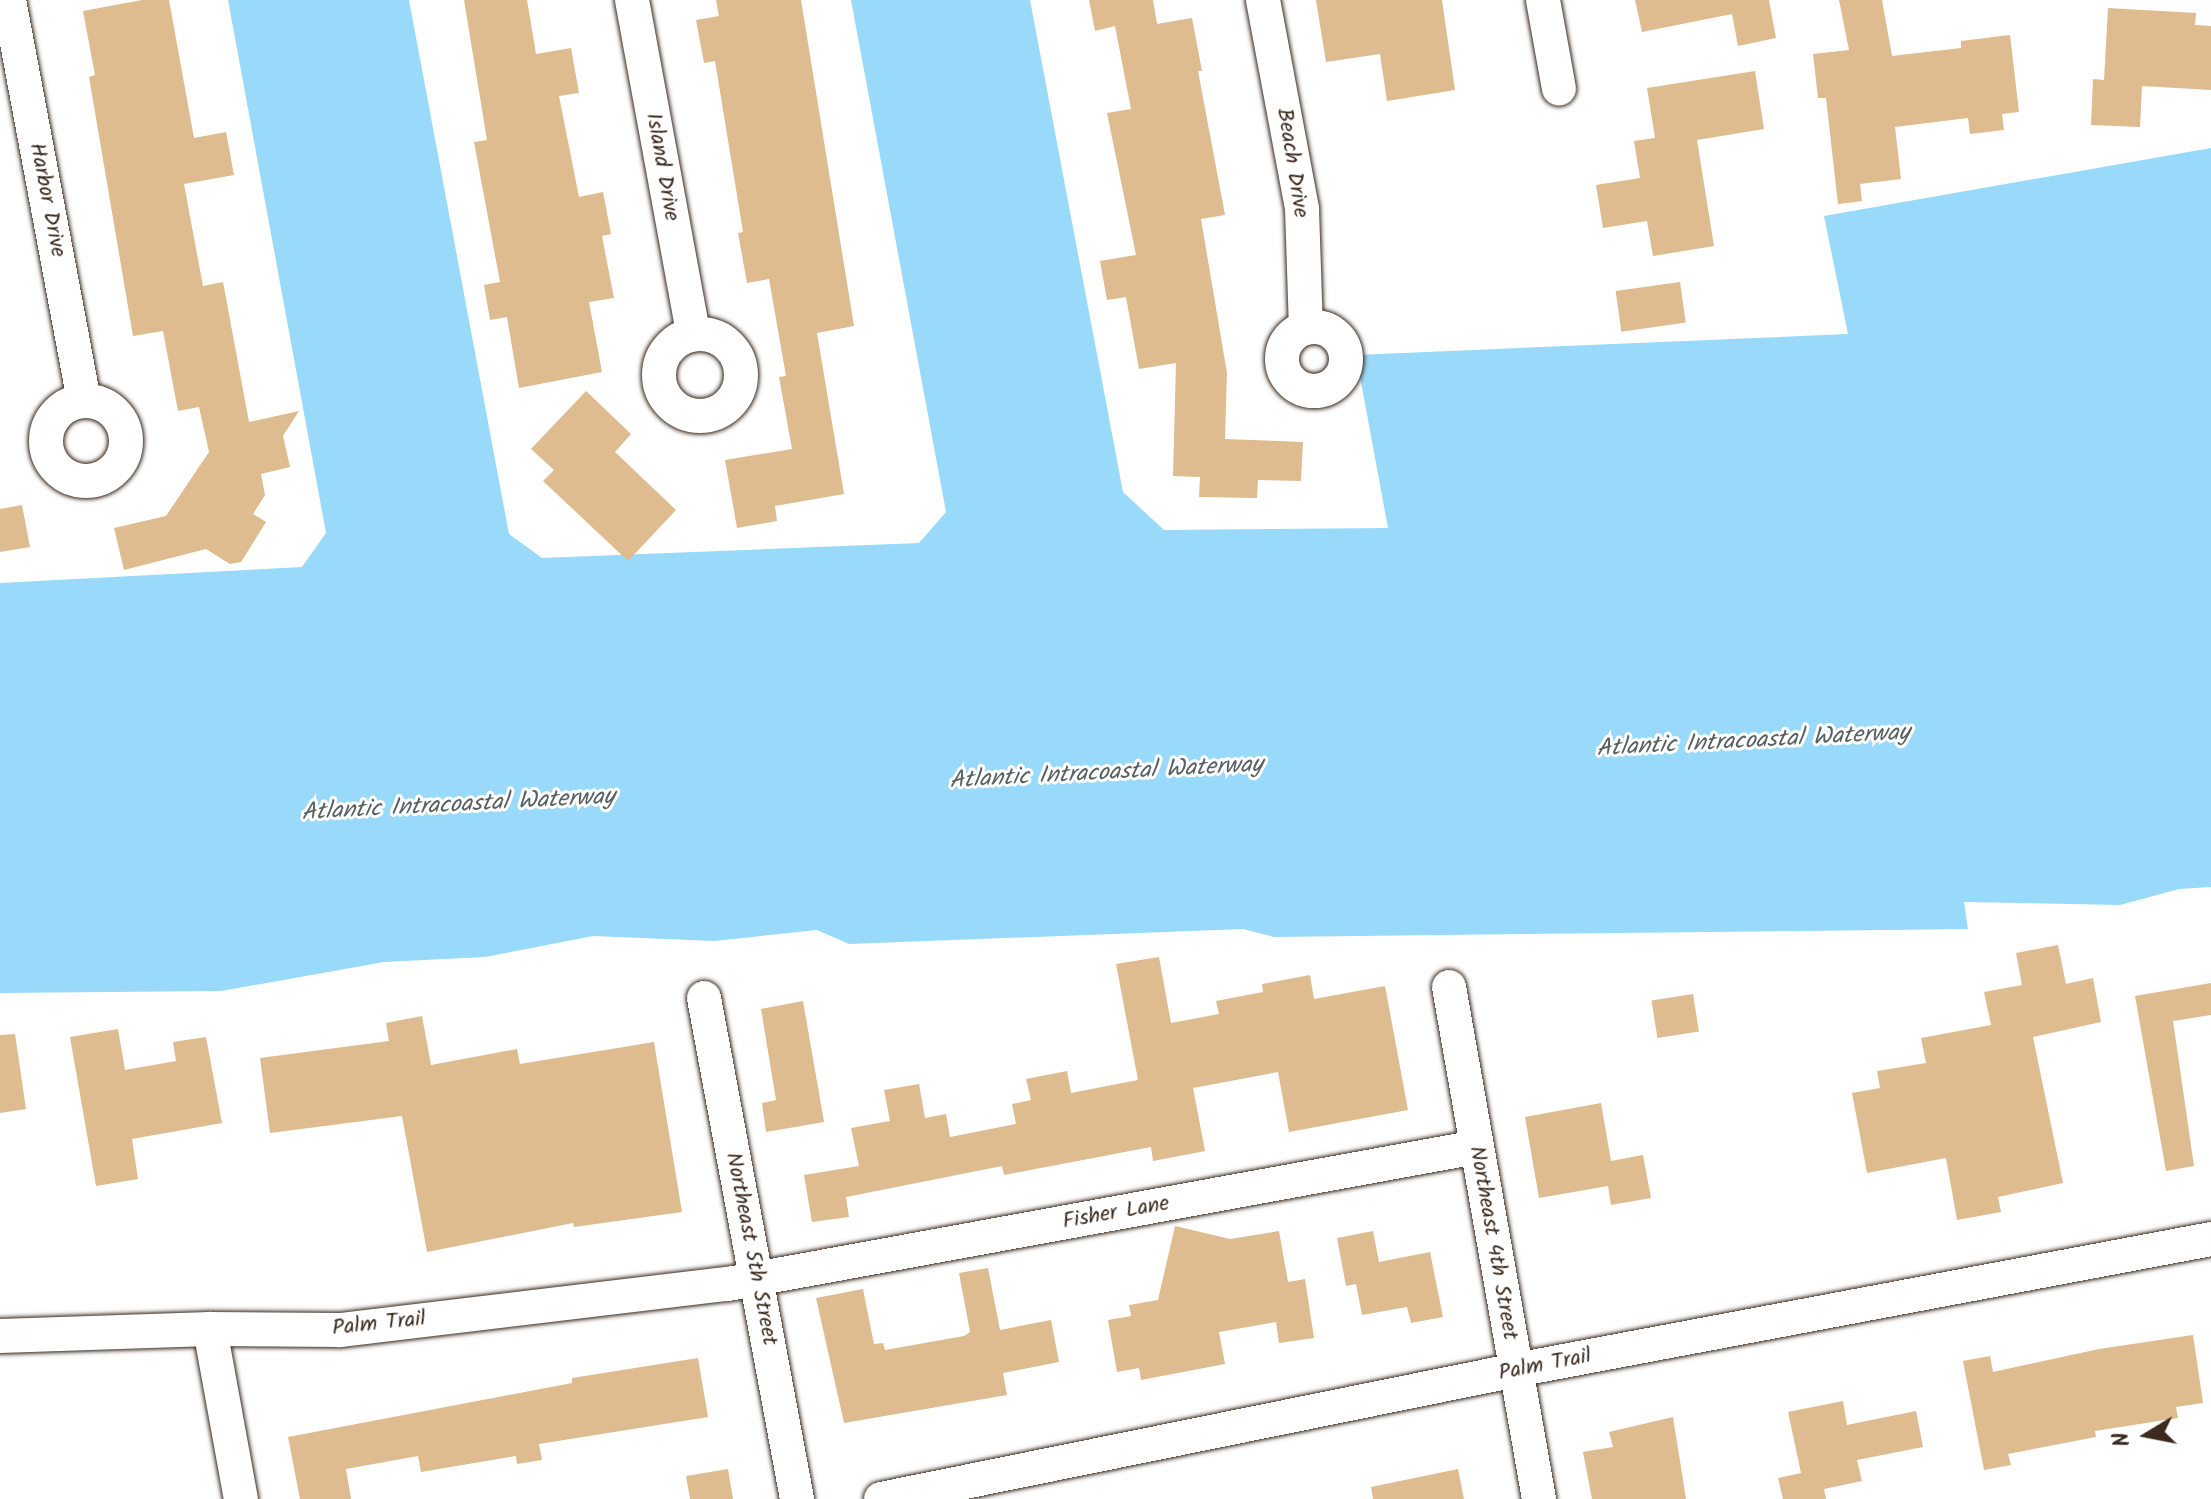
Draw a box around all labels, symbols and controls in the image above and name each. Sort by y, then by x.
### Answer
street label: Beach Drive [1270,106,1314,220]
street label: Island Drive [640,111,684,223]
street label: Harbor Drive [23,141,71,259]
water label: Atlantic Intracoastal Waterway [1596,718,1910,764]
water label: Atlantic Intracoastal Waterway [949,750,1263,796]
water label: Atlantic Intracoastal Waterway [301,782,615,828]
street label: Northeast 4th Street [1463,1144,1523,1342]
street label: Northeast 5th Street [719,1150,783,1348]
street label: Fisher Lane [1061,1191,1171,1235]
street label: Palm Trail [331,1306,427,1342]
street label: Palm Trail [1496,1343,1594,1387]
north arrow [2107,1395,2187,1475]
text: N [2104,1429,2141,1449]

